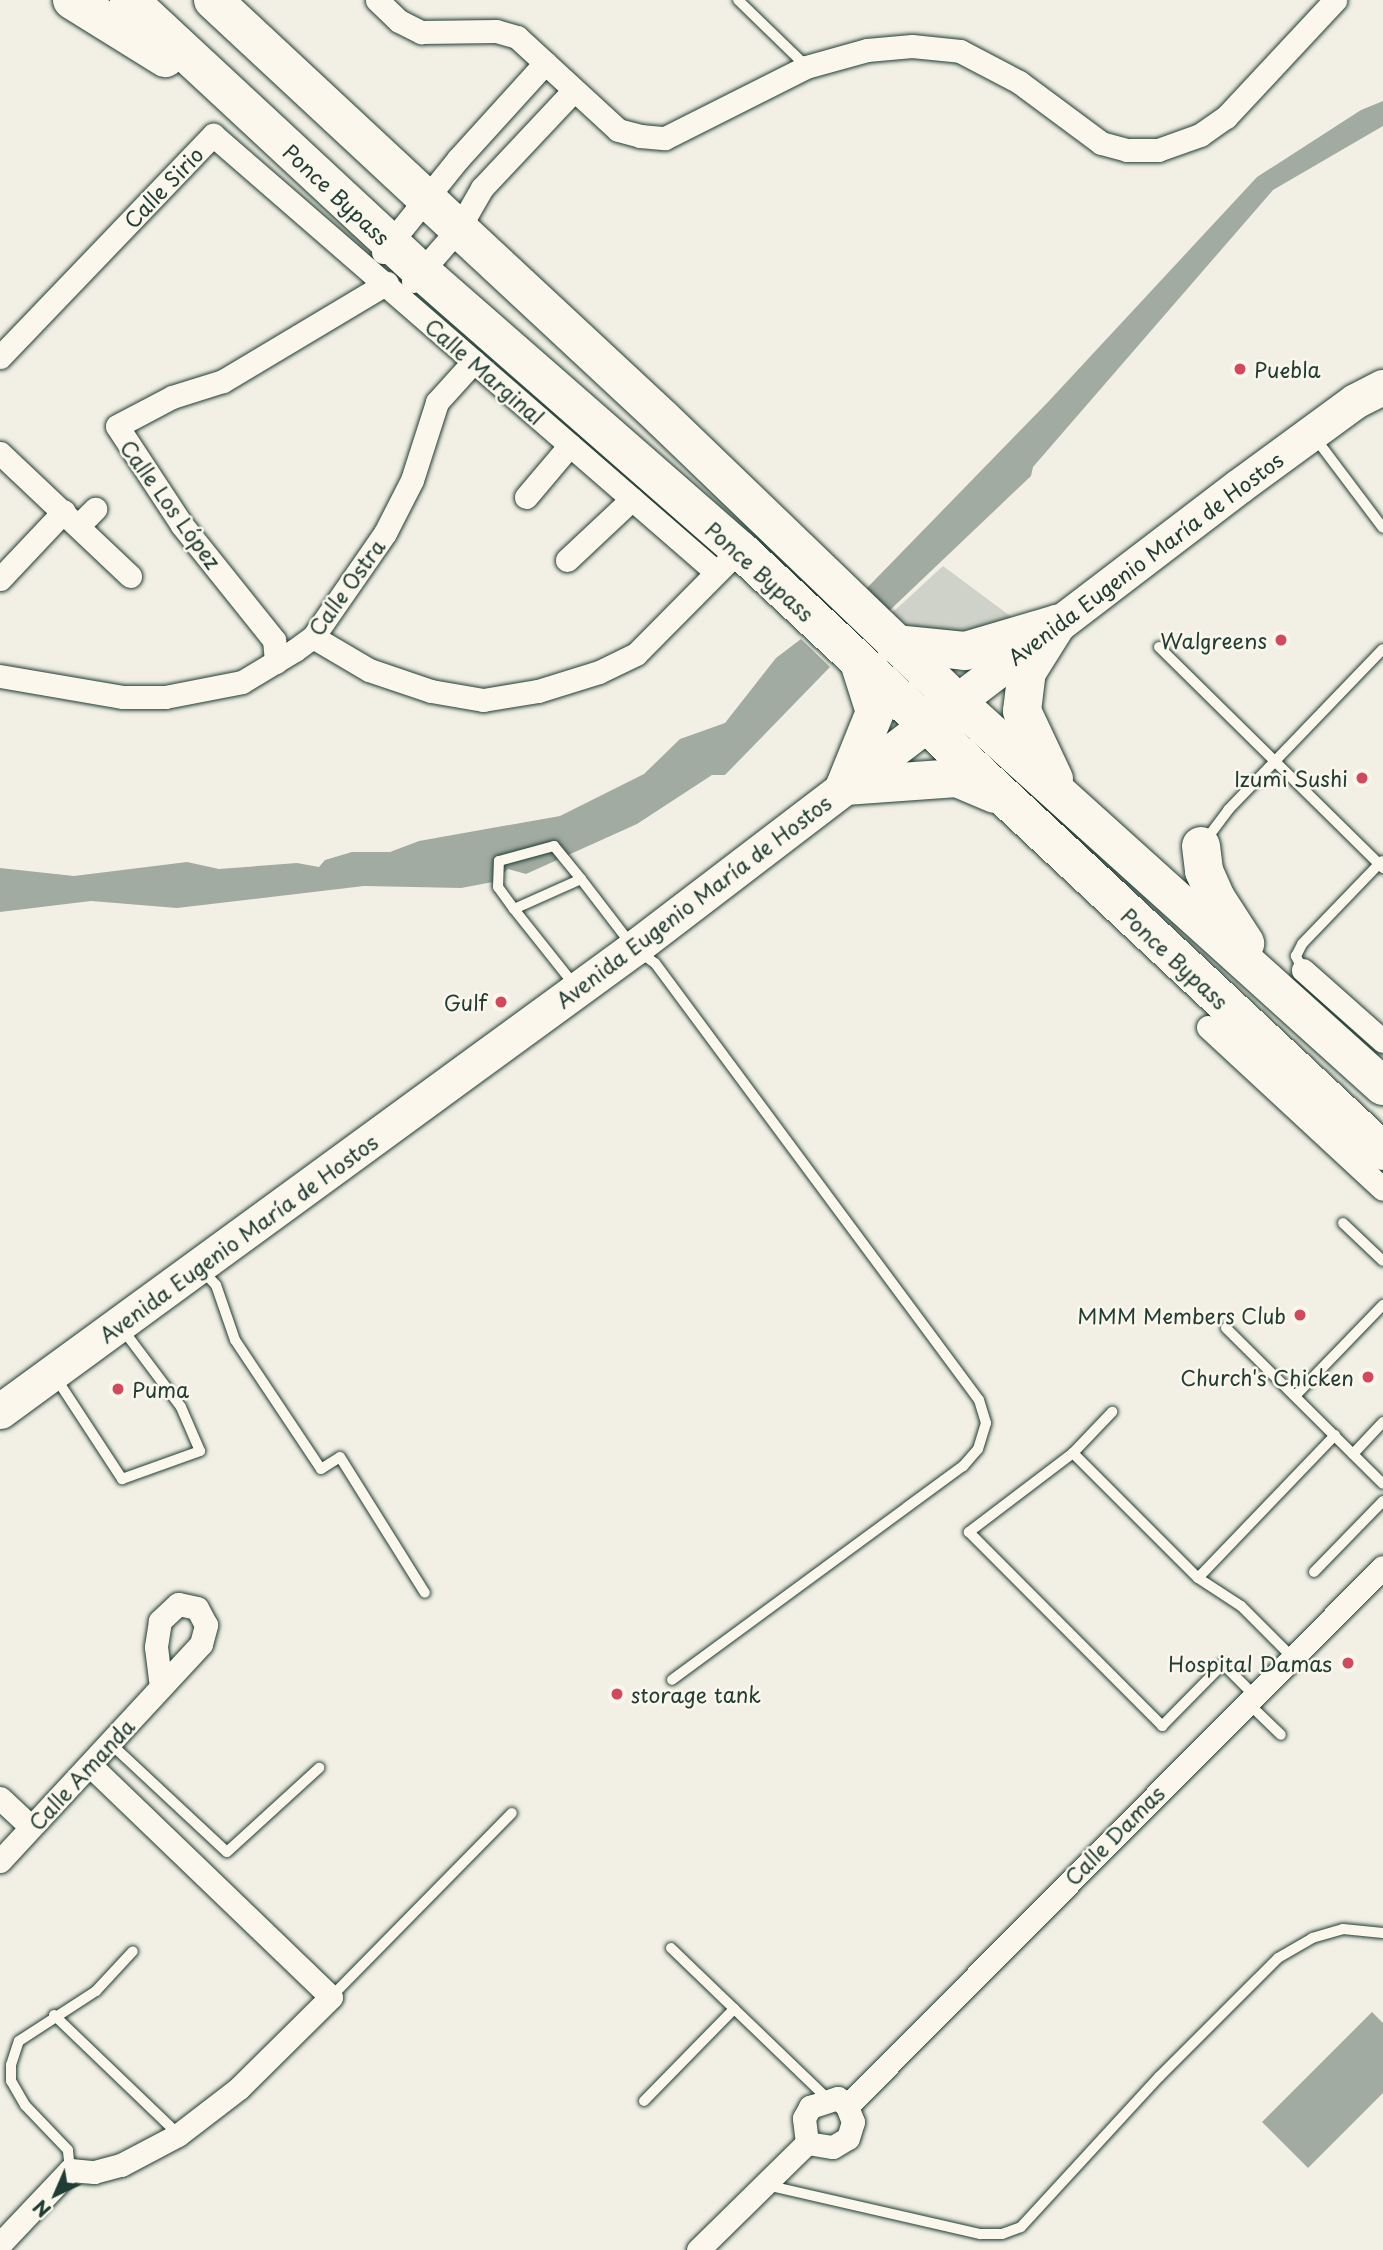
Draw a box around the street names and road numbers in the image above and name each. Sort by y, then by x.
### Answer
street label: Ponce Bypass [278,138,396,250]
street label: Calle Sirio [118,141,208,233]
street label: Calle Marginal [420,312,550,430]
street label: Calle Los López [115,434,227,574]
street label: Avenida Eugenio María de Hostos [1002,446,1288,670]
street label: Ponce Bypass [701,516,819,626]
street label: Calle Ostra [302,533,390,641]
street label: Avenida Eugenio María de Hostos [550,789,836,1013]
street label: Ponce Bypass [1116,902,1234,1014]
street label: Avenida Eugenio María de Hostos [94,1128,382,1348]
street label: Calle Amanda [23,1713,139,1835]
street label: Calle Damas [1059,1780,1169,1890]

